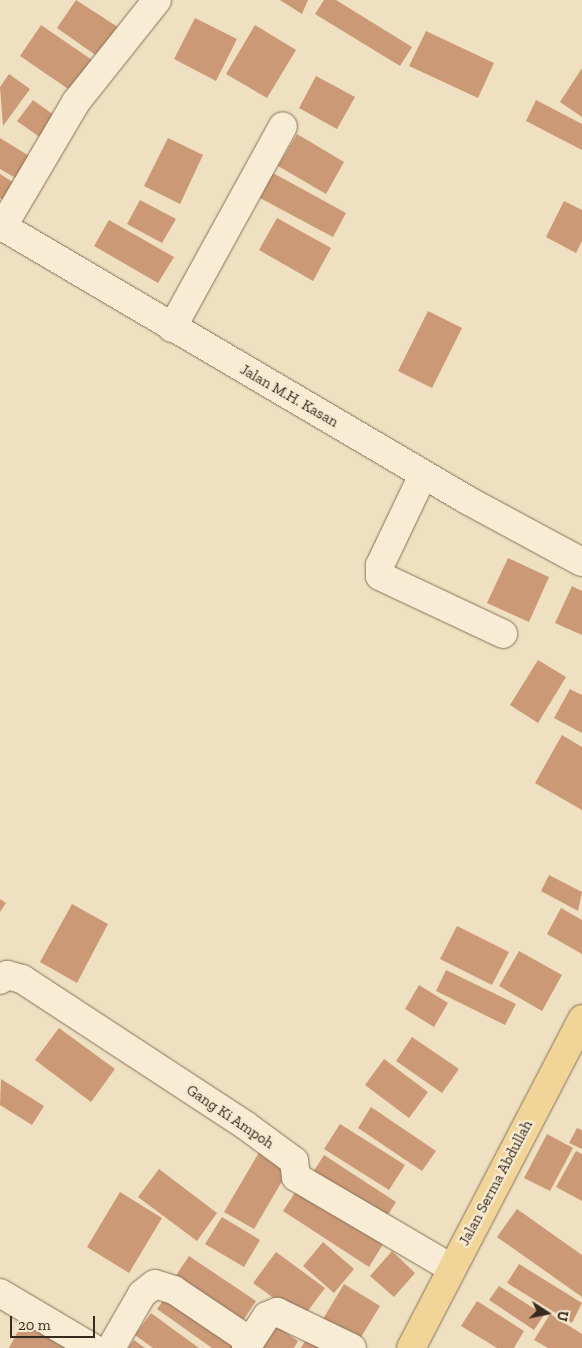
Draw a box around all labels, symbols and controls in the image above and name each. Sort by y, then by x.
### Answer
street label: Jalan M.H. Kasan [237,361,341,431]
street label: Gang Ki Ampoh [183,1081,277,1153]
street label: Jalan Serma Abdullah [455,1117,537,1249]
north arrow [522,1288,572,1338]
scale bar [12,1306,98,1338]
text: U [553,1309,572,1323]
text: 20 m [18,1316,51,1334]

